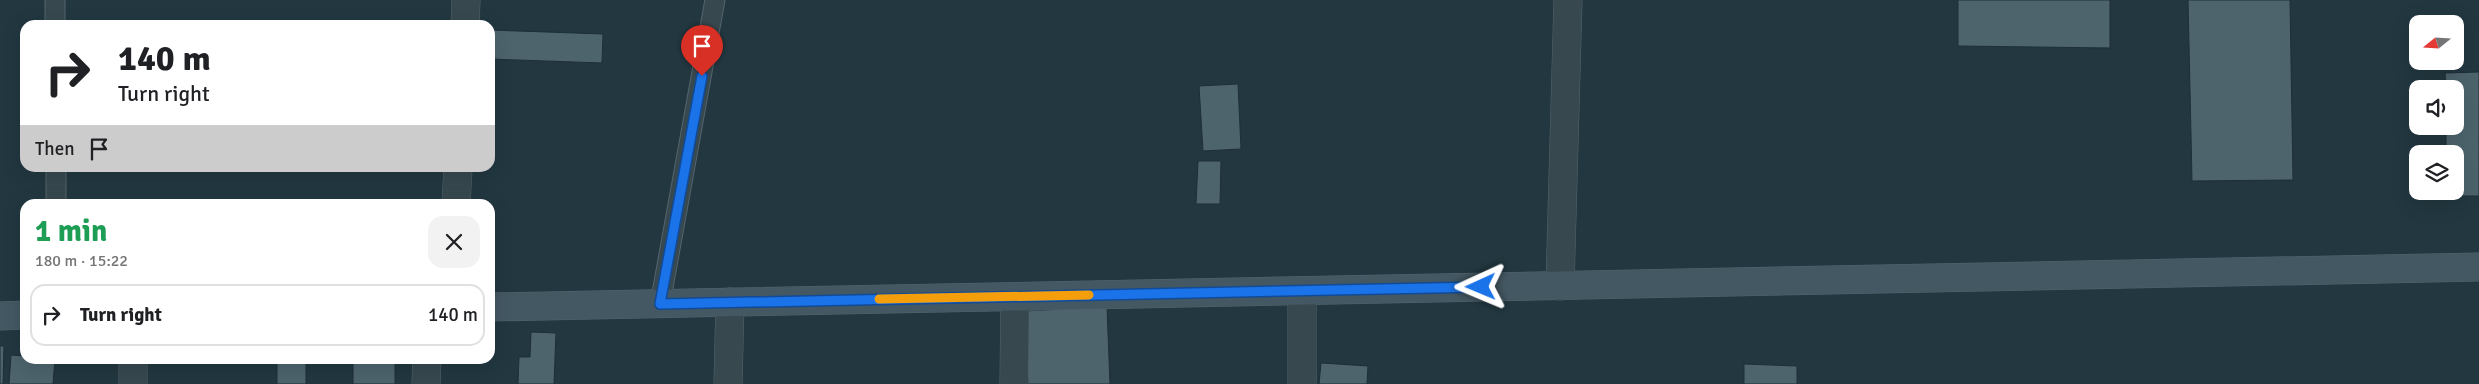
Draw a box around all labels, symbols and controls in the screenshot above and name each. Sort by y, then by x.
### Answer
north arrow [2409,15,2464,70]
map controls [2409,15,2464,200]
pin [681,25,723,76]
icon: arrive [688,32,716,60]
text: 140 m [118,37,211,80]
icon: right [35,40,100,105]
text: Turn right [118,80,210,107]
button: sound [2409,80,2464,135]
icon: arrive [85,135,113,163]
text: Then [35,137,75,161]
button: layers [2409,145,2464,200]
text: 1 min [35,213,107,250]
button: close [428,216,480,268]
text: 180 m · 15:22 [35,251,128,271]
position arrow [1454,260,1506,312]
icon: right [37,301,65,329]
text: Turn right [80,303,162,327]
text: 140 m [428,303,478,327]

